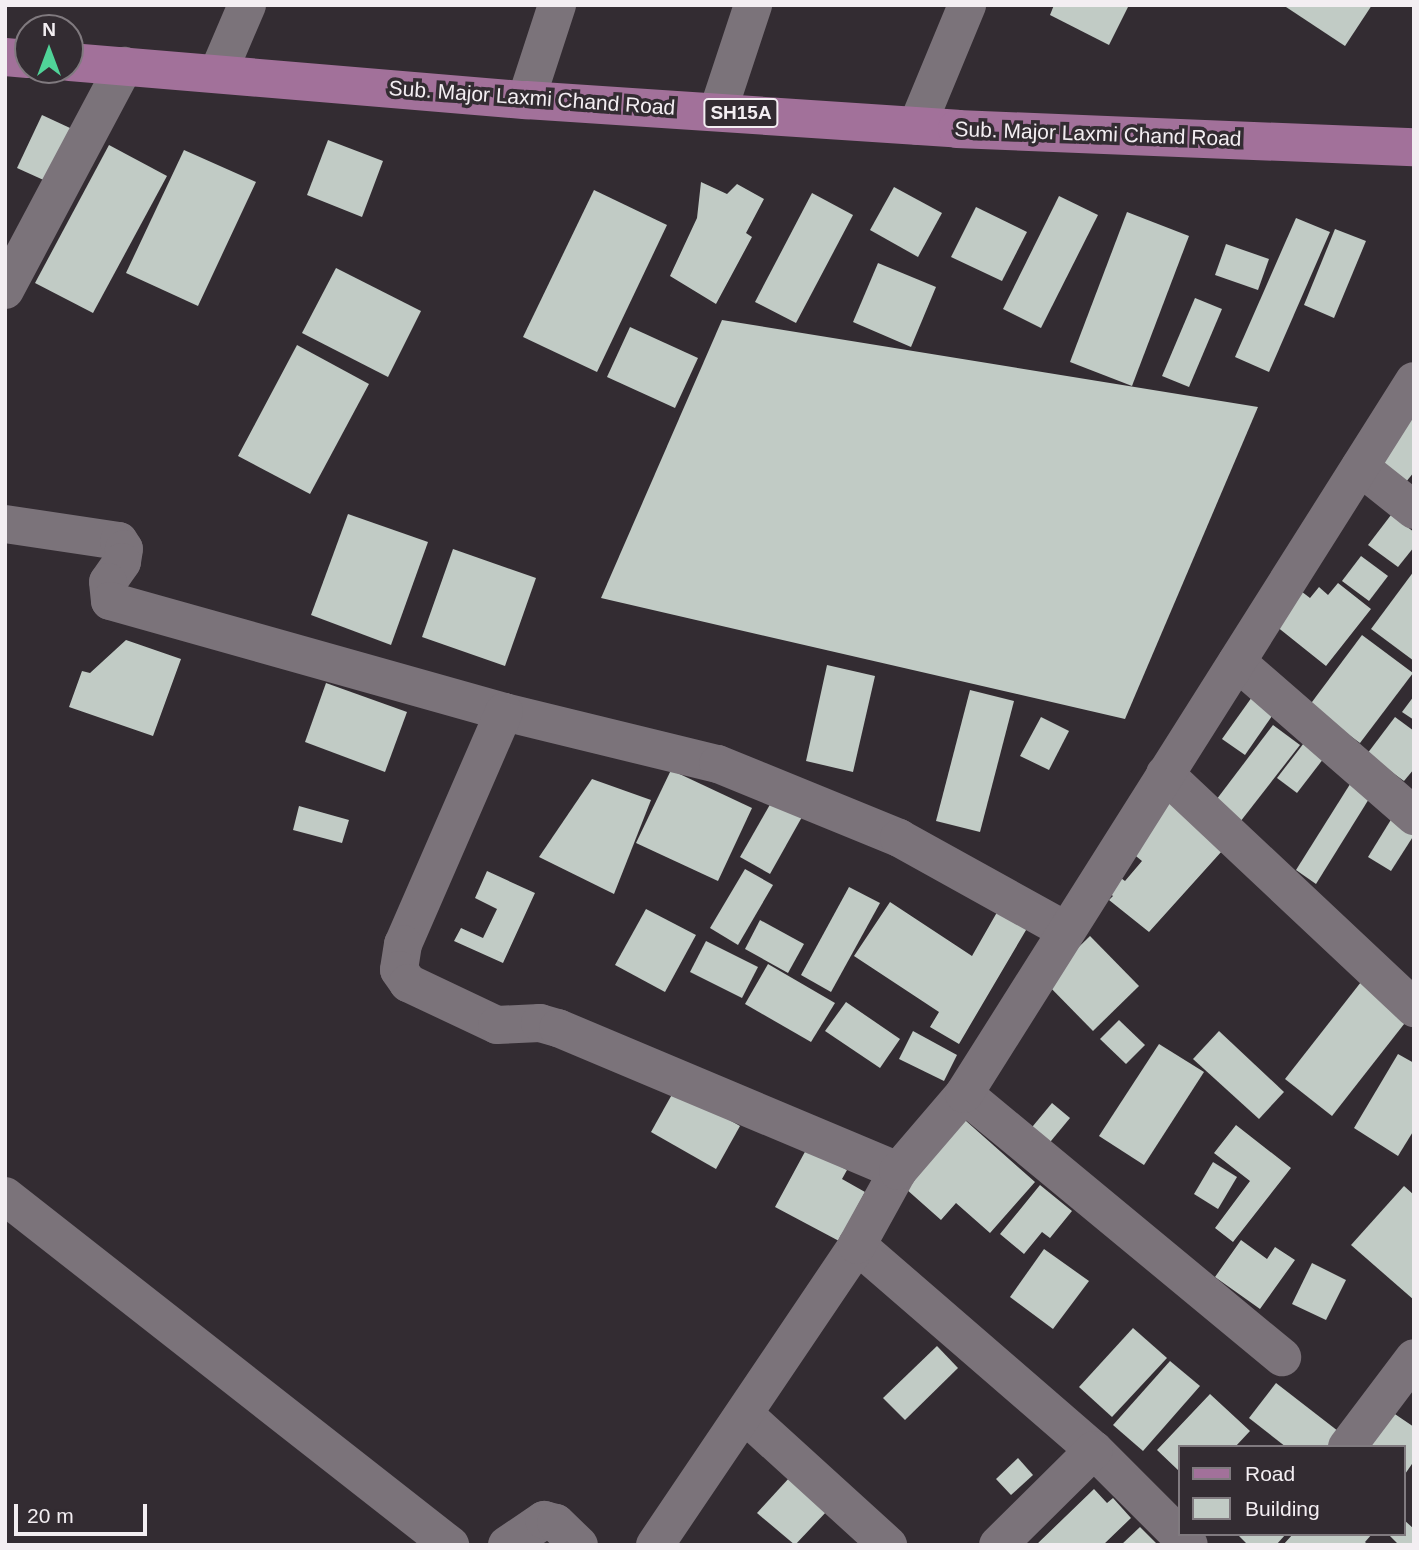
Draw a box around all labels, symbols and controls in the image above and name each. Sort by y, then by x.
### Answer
north arrow [14,14,84,84]
text: N [42,19,56,40]
street label: Sub. Major Laxmi Chand Road [388,75,676,121]
road number: SH15A [702,97,780,128]
street label: Sub. Major Laxmi Chand Road [954,116,1242,152]
legend [1178,1445,1405,1536]
text: Road [1245,1462,1295,1485]
scale bar [18,1490,150,1534]
text: Building [1245,1497,1320,1520]
text: 20 m [27,1504,74,1527]

